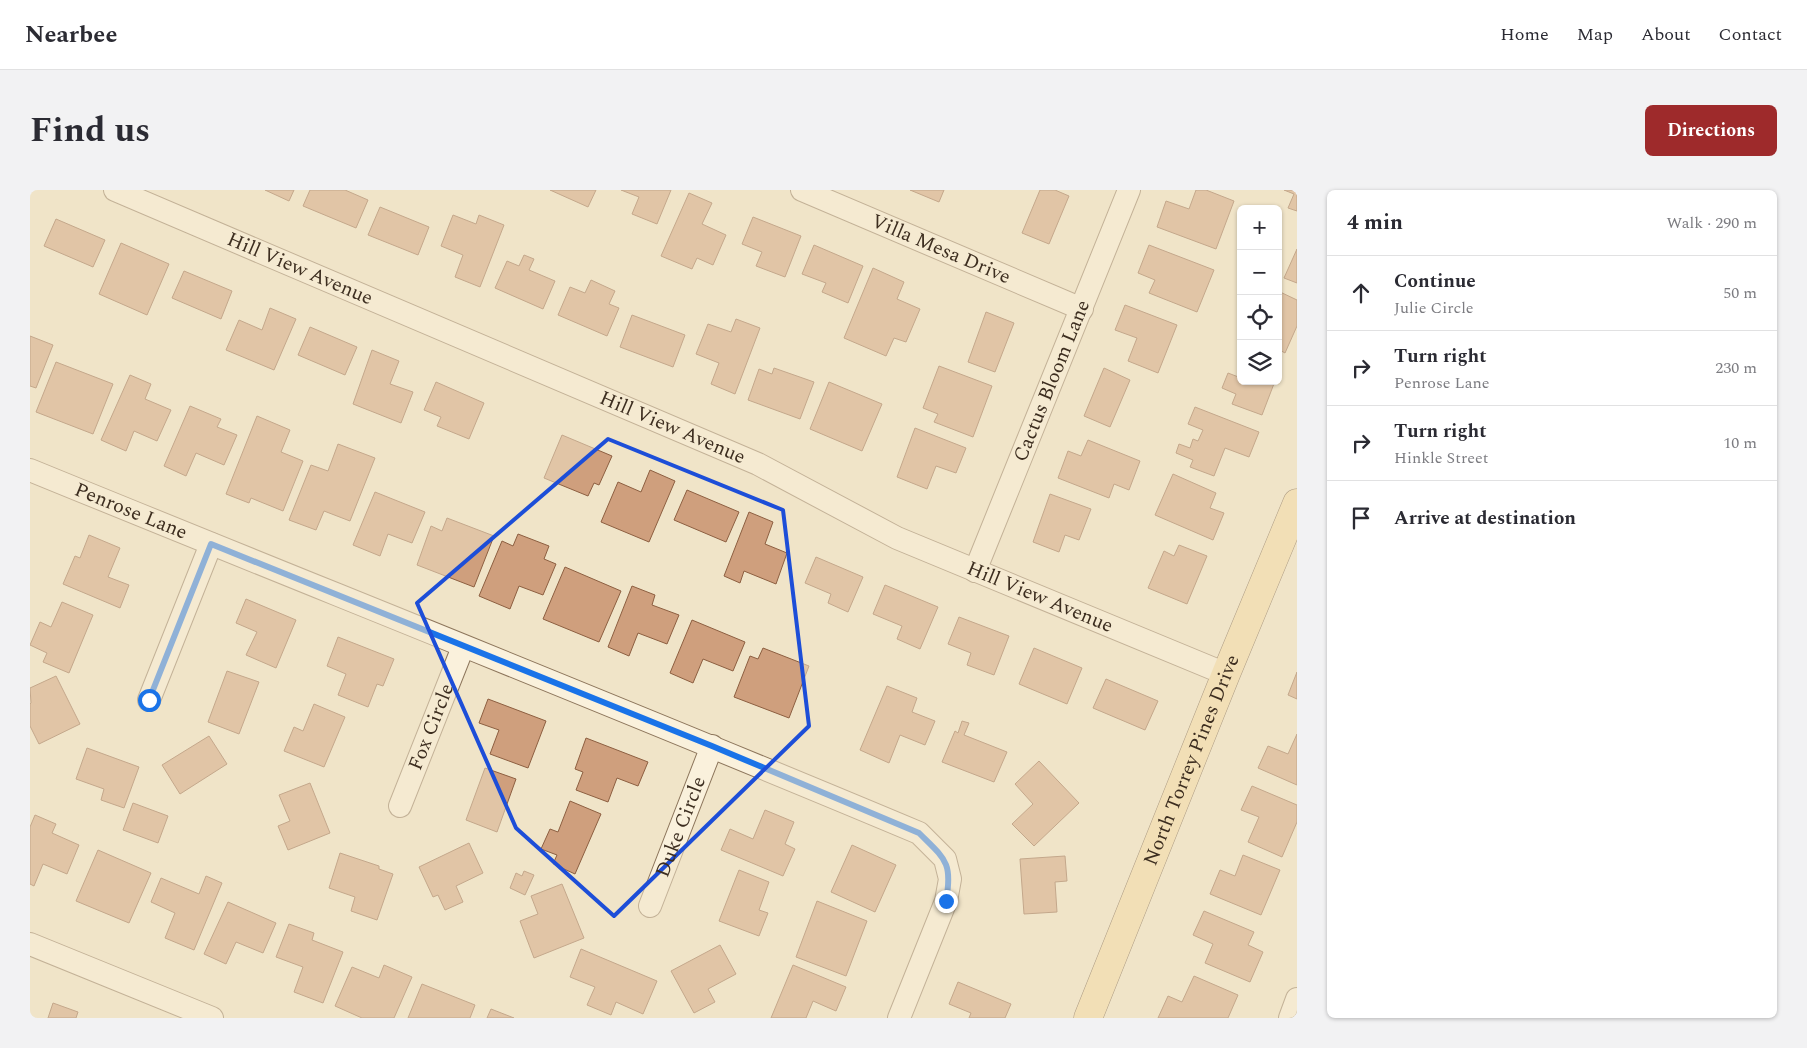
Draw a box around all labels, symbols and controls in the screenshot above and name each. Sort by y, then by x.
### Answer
text: Nearbee [25,17,117,53]
text: Home [1500,21,1549,48]
text: Map [1577,21,1613,48]
text: About [1641,21,1691,48]
text: Contact [1719,21,1782,48]
text: Find us [30,104,150,157]
button: Directions [1645,105,1777,156]
map controls [1237,205,1282,385]
button: + [1237,205,1282,250]
street label: Villa Mesa Drive [867,206,1015,292]
text: 4 min [1347,207,1403,239]
text: Walk · 290 m [1666,211,1757,235]
street label: Hill View Avenue [222,224,378,313]
button: − [1237,250,1282,295]
text: Continue [1394,267,1476,296]
icon: ahead [1347,279,1375,307]
text: 50 m [1723,281,1757,305]
street label: Cactus Bloom Lane [1006,295,1098,466]
button: locate [1237,295,1282,340]
text: Julie Circle [1394,296,1474,320]
button: layers [1237,340,1282,385]
text: Turn right [1394,342,1487,371]
icon: right [1347,354,1375,382]
text: 230 m [1715,356,1757,380]
text: Penrose Lane [1394,371,1490,395]
street label: Hill View Avenue [595,383,750,472]
text: Turn right [1394,417,1487,446]
icon: right [1347,429,1375,457]
text: 10 m [1723,431,1757,455]
text: Hinkle Street [1394,446,1488,470]
street label: Penrose Lane [70,475,192,547]
icon: arrive [1347,504,1375,532]
text: Arrive at destination [1394,504,1576,533]
street label: Hill View Avenue [962,553,1118,641]
street label: North Torrey Pines Drive [1136,650,1247,870]
street label: Fox Circle [401,679,462,775]
route start [138,689,161,712]
street label: Duke Circle [648,772,714,882]
route end [935,890,958,913]

